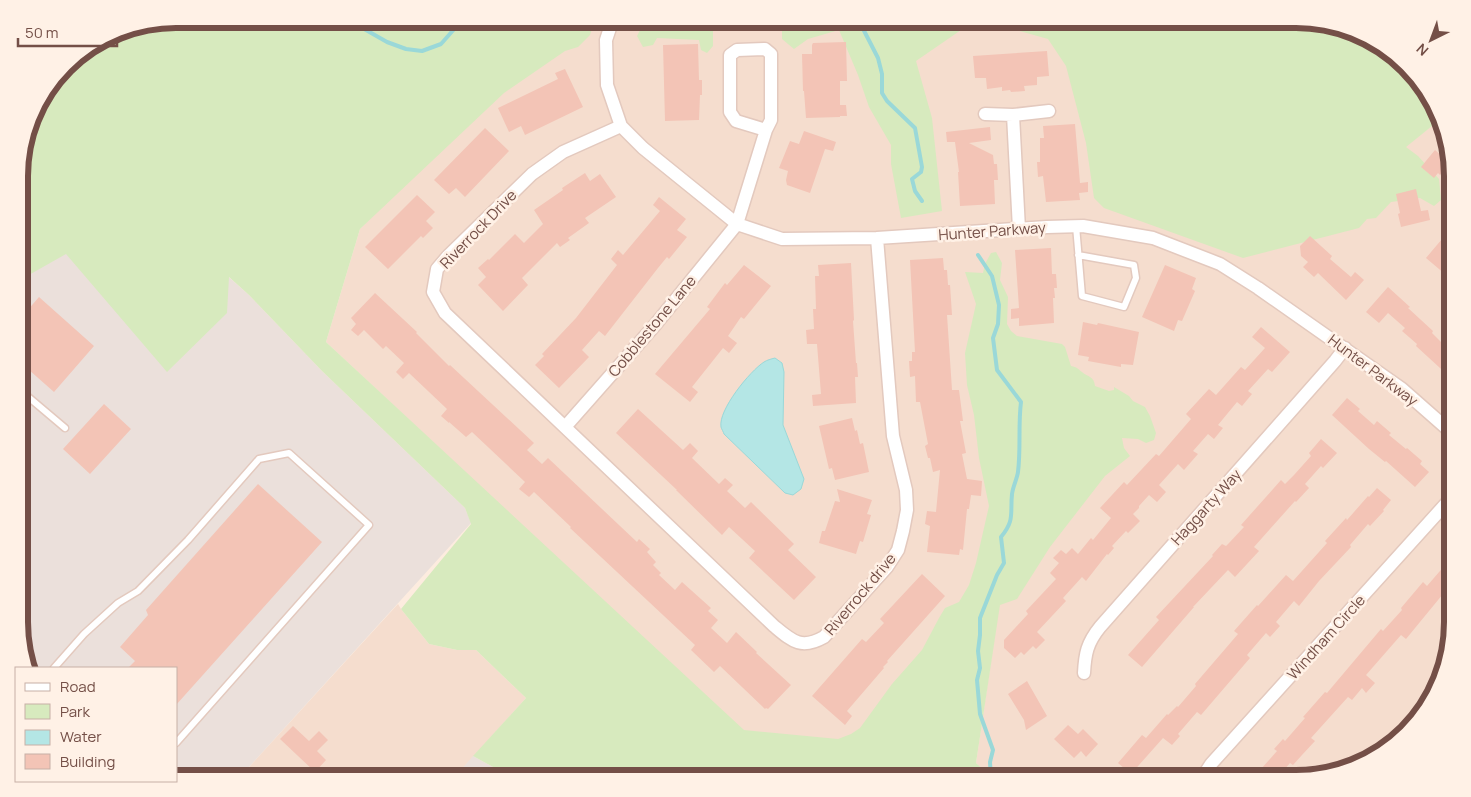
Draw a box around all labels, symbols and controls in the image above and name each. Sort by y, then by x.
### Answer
scale bar [18,15,116,47]
north arrow [1406,15,1456,65]
text: 50 m [25,22,59,43]
text: N [1412,40,1432,60]
street label: Riverrock Drive [435,185,521,273]
street label: Hunter Parkway [938,217,1047,245]
street label: Cobblestone Lane [603,271,701,381]
street label: Hunter Parkway [1324,329,1422,411]
street label: Haggarty Way [1166,464,1246,550]
street label: Riverrock drive [819,548,901,640]
street label: Windham Circle [1282,590,1370,684]
legend [15,667,178,782]
text: Road [60,676,96,697]
text: Park [60,701,90,722]
text: Water [60,726,102,747]
text: Building [60,751,115,772]

